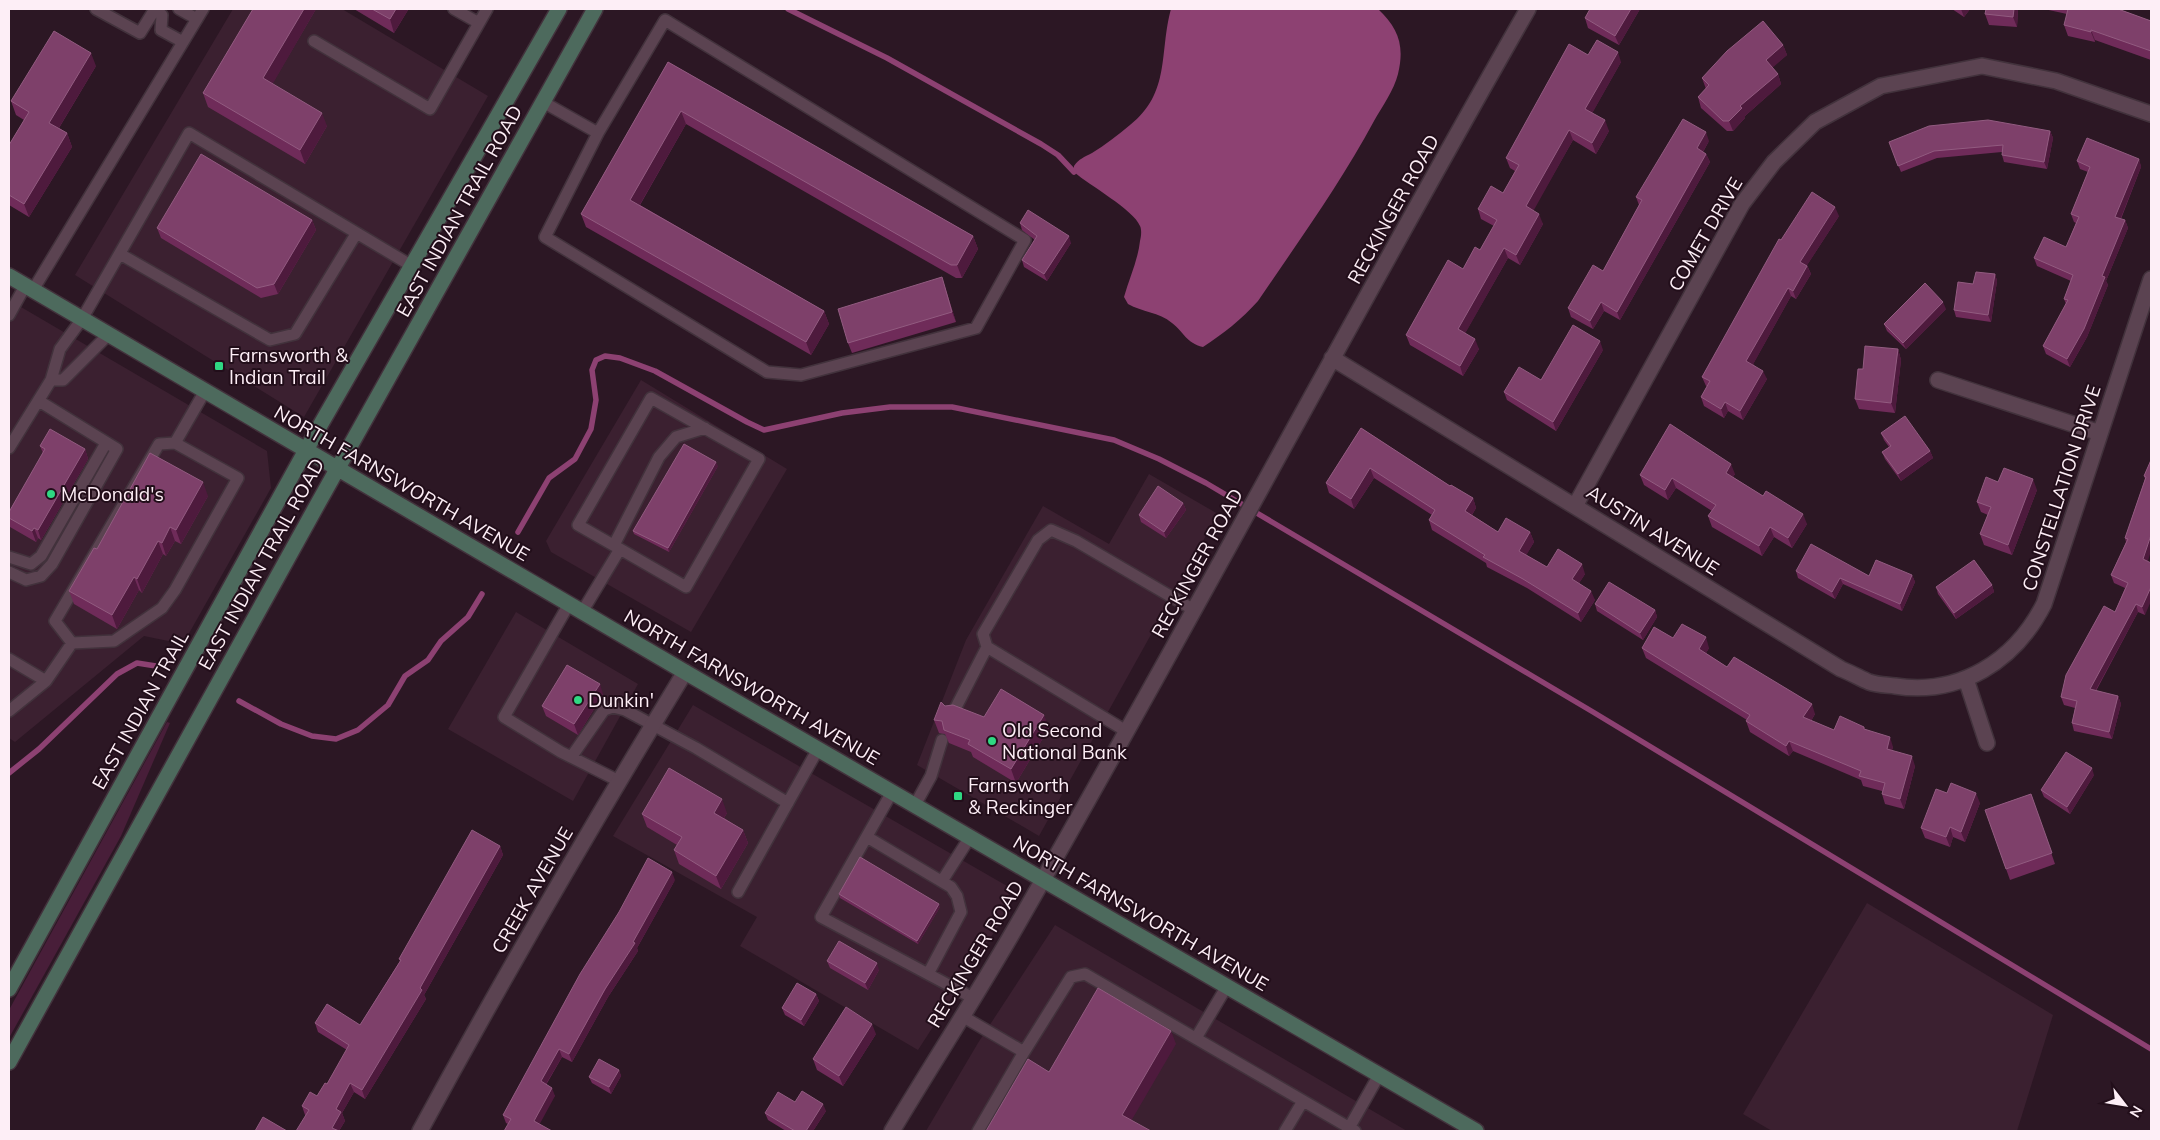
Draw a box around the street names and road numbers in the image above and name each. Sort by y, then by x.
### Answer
street label: EAST INDIAN TRAIL ROAD [391,101,527,321]
street label: RECKINGER ROAD [1342,130,1444,288]
street label: COMET DRIVE [1663,173,1747,295]
street label: CONSTELLATION DRIVE [2016,382,2106,594]
street label: NORTH FARNSWORTH AVENUE [270,400,534,566]
street label: EAST INDIAN TRAIL ROAD [193,454,329,674]
street label: AUSTIN AVENUE [1582,480,1724,580]
street label: RECKINGER ROAD [1146,484,1248,642]
street label: NORTH FARNSWORTH AVENUE [620,604,884,770]
street label: EAST INDIAN TRAIL [86,626,194,794]
street label: CREEK AVENUE [486,822,578,958]
street label: NORTH FARNSWORTH AVENUE [1009,830,1273,996]
street label: RECKINGER ROAD [922,876,1028,1032]

